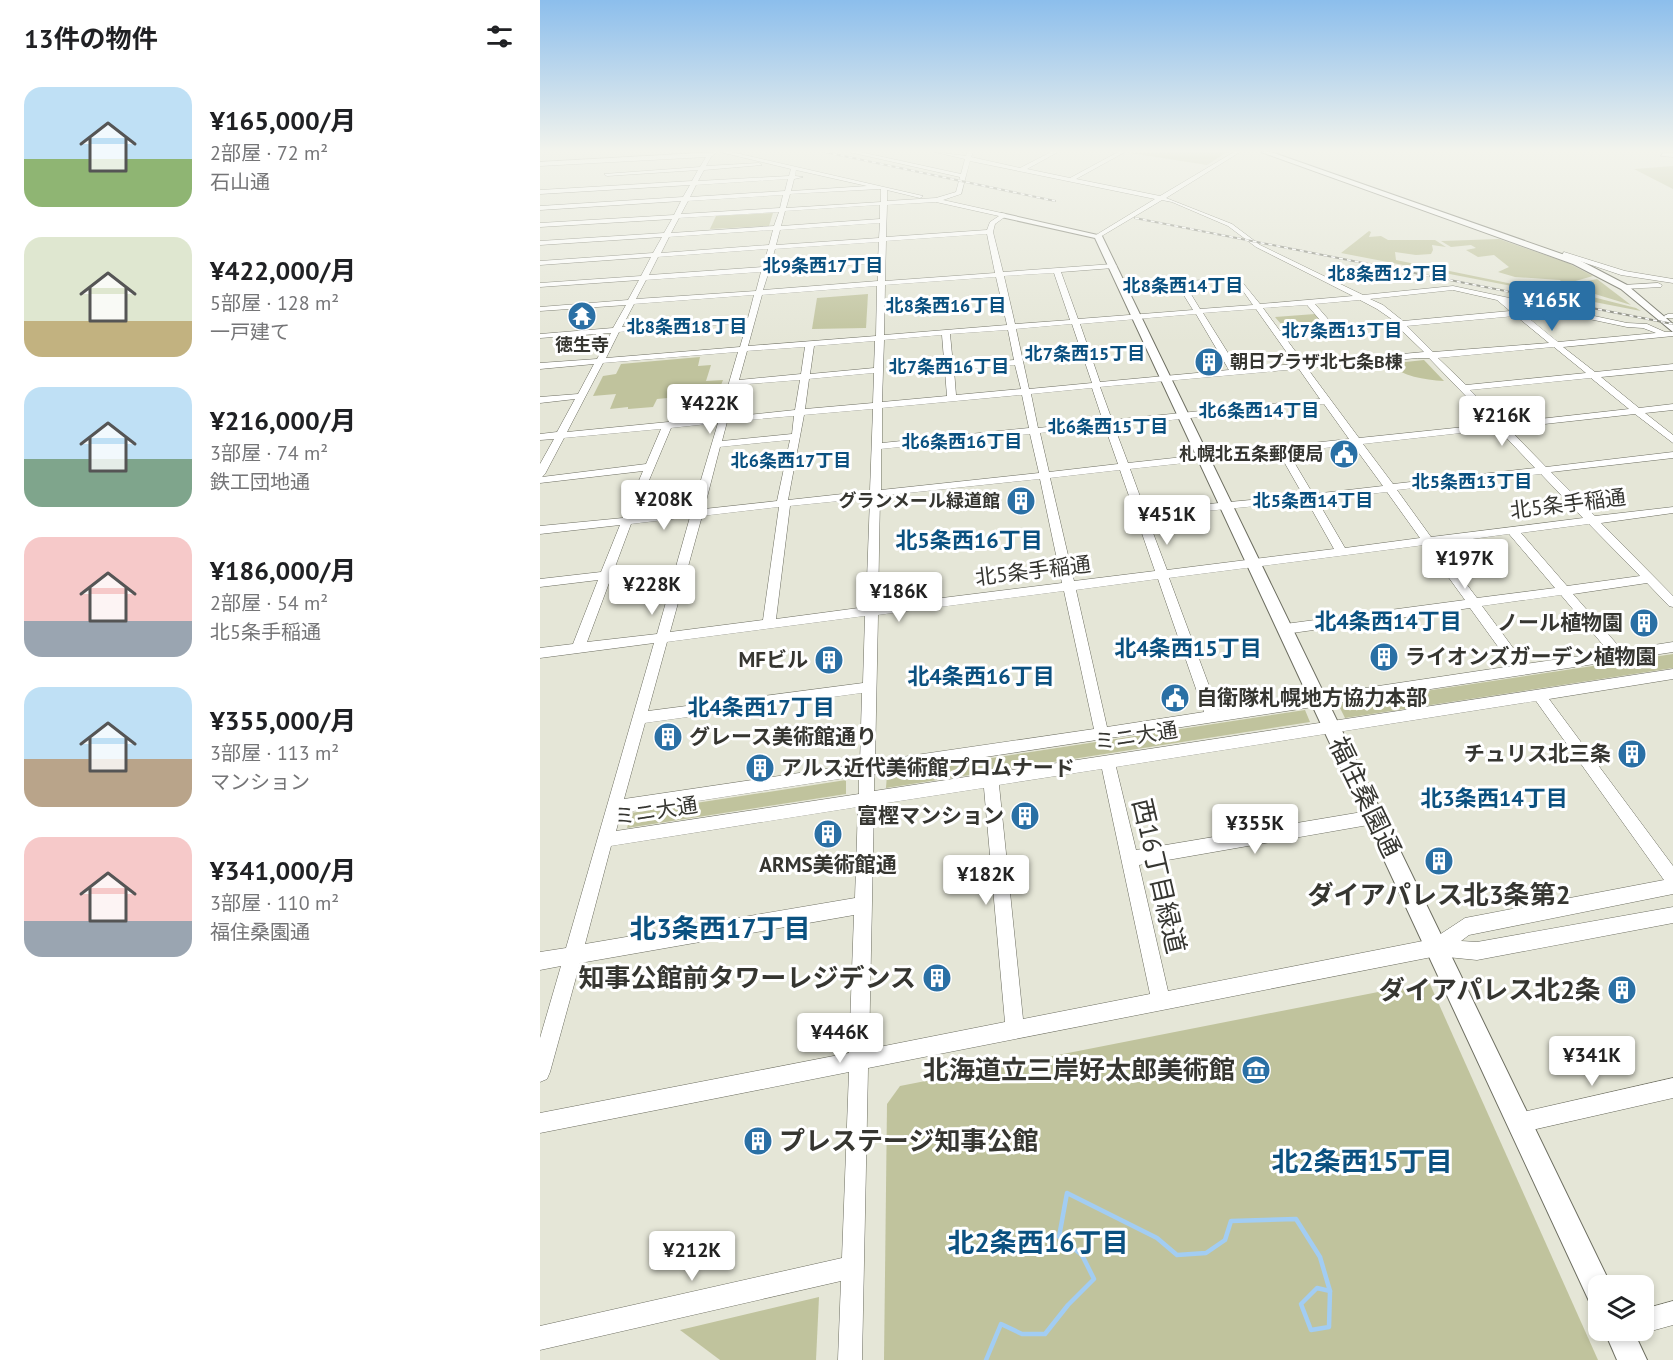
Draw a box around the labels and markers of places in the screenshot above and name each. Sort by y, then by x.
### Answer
pin: ¥165K [1510,281,1594,332]
temple icon: 徳生寺 [566,300,598,332]
place label: 徳生寺 [555,333,609,356]
building icon: 朝日プラザ北七条B棟 [1193,346,1225,378]
place label: 朝日プラザ北七条B棟 [1230,350,1403,373]
pin: ¥422K [668,384,752,435]
pin: ¥216K [1460,396,1544,447]
public building icon: 札幌北五条郵便局 [1328,438,1360,470]
place label: 札幌北五条郵便局 [1179,442,1323,465]
pin: ¥208K [622,480,706,531]
building icon: グランメール緑道館 [1005,485,1037,517]
place label: グランメール緑道館 [839,489,1000,512]
pin: ¥451K [1125,495,1209,546]
pin: ¥197K [1423,539,1507,590]
pin: ¥228K [610,565,694,616]
pin: ¥186K [857,572,941,623]
building icon: ノール植物園 [1628,607,1660,639]
place label: ノール植物園 [1497,609,1623,636]
building icon: ライオンズガーデン植物園 [1368,641,1400,673]
place label: ライオンズガーデン植物園 [1405,643,1657,670]
building icon: MFビル [813,644,845,676]
place label: MFビル [739,646,808,673]
public building icon: 自衛隊札幌地方協力本部 [1159,682,1191,714]
place label: 自衛隊札幌地方協力本部 [1196,684,1427,711]
building icon: グレース美術館通り [652,721,684,753]
place label: グレース美術館通り [689,723,877,750]
building icon: チュリス北三条 [1616,738,1648,770]
place label: チュリス北三条 [1464,740,1611,767]
building icon: アルス近代美術館プロムナード [744,752,776,784]
place label: アルス近代美術館プロムナード [781,754,1075,781]
building icon: 富樫マンション [1009,800,1041,832]
place label: 富樫マンション [857,802,1004,829]
pin: ¥355K [1213,804,1297,855]
building icon: ARMS美術館通 [812,818,844,850]
building icon: ダイアパレス北3条第2 [1423,845,1455,877]
place label: ARMS美術館通 [759,851,897,878]
pin: ¥182K [944,855,1028,906]
place label: ダイアパレス北3条第2 [1308,878,1570,911]
place label: 知事公館前タワーレジデンス [579,961,916,994]
building icon: 知事公館前タワーレジデンス [921,962,953,994]
place label: ダイアパレス北2条 [1379,973,1601,1006]
building icon: ダイアパレス北2条 [1606,974,1638,1006]
pin: ¥446K [798,1013,882,1064]
pin: ¥341K [1550,1036,1634,1087]
place label: 北海道立三岸好太郎美術館 [923,1053,1235,1086]
museum icon: 北海道立三岸好太郎美術館 [1240,1054,1272,1086]
place label: プレステージ知事公館 [779,1124,1038,1157]
building icon: プレステージ知事公館 [742,1125,774,1157]
pin: ¥212K [650,1231,734,1282]

